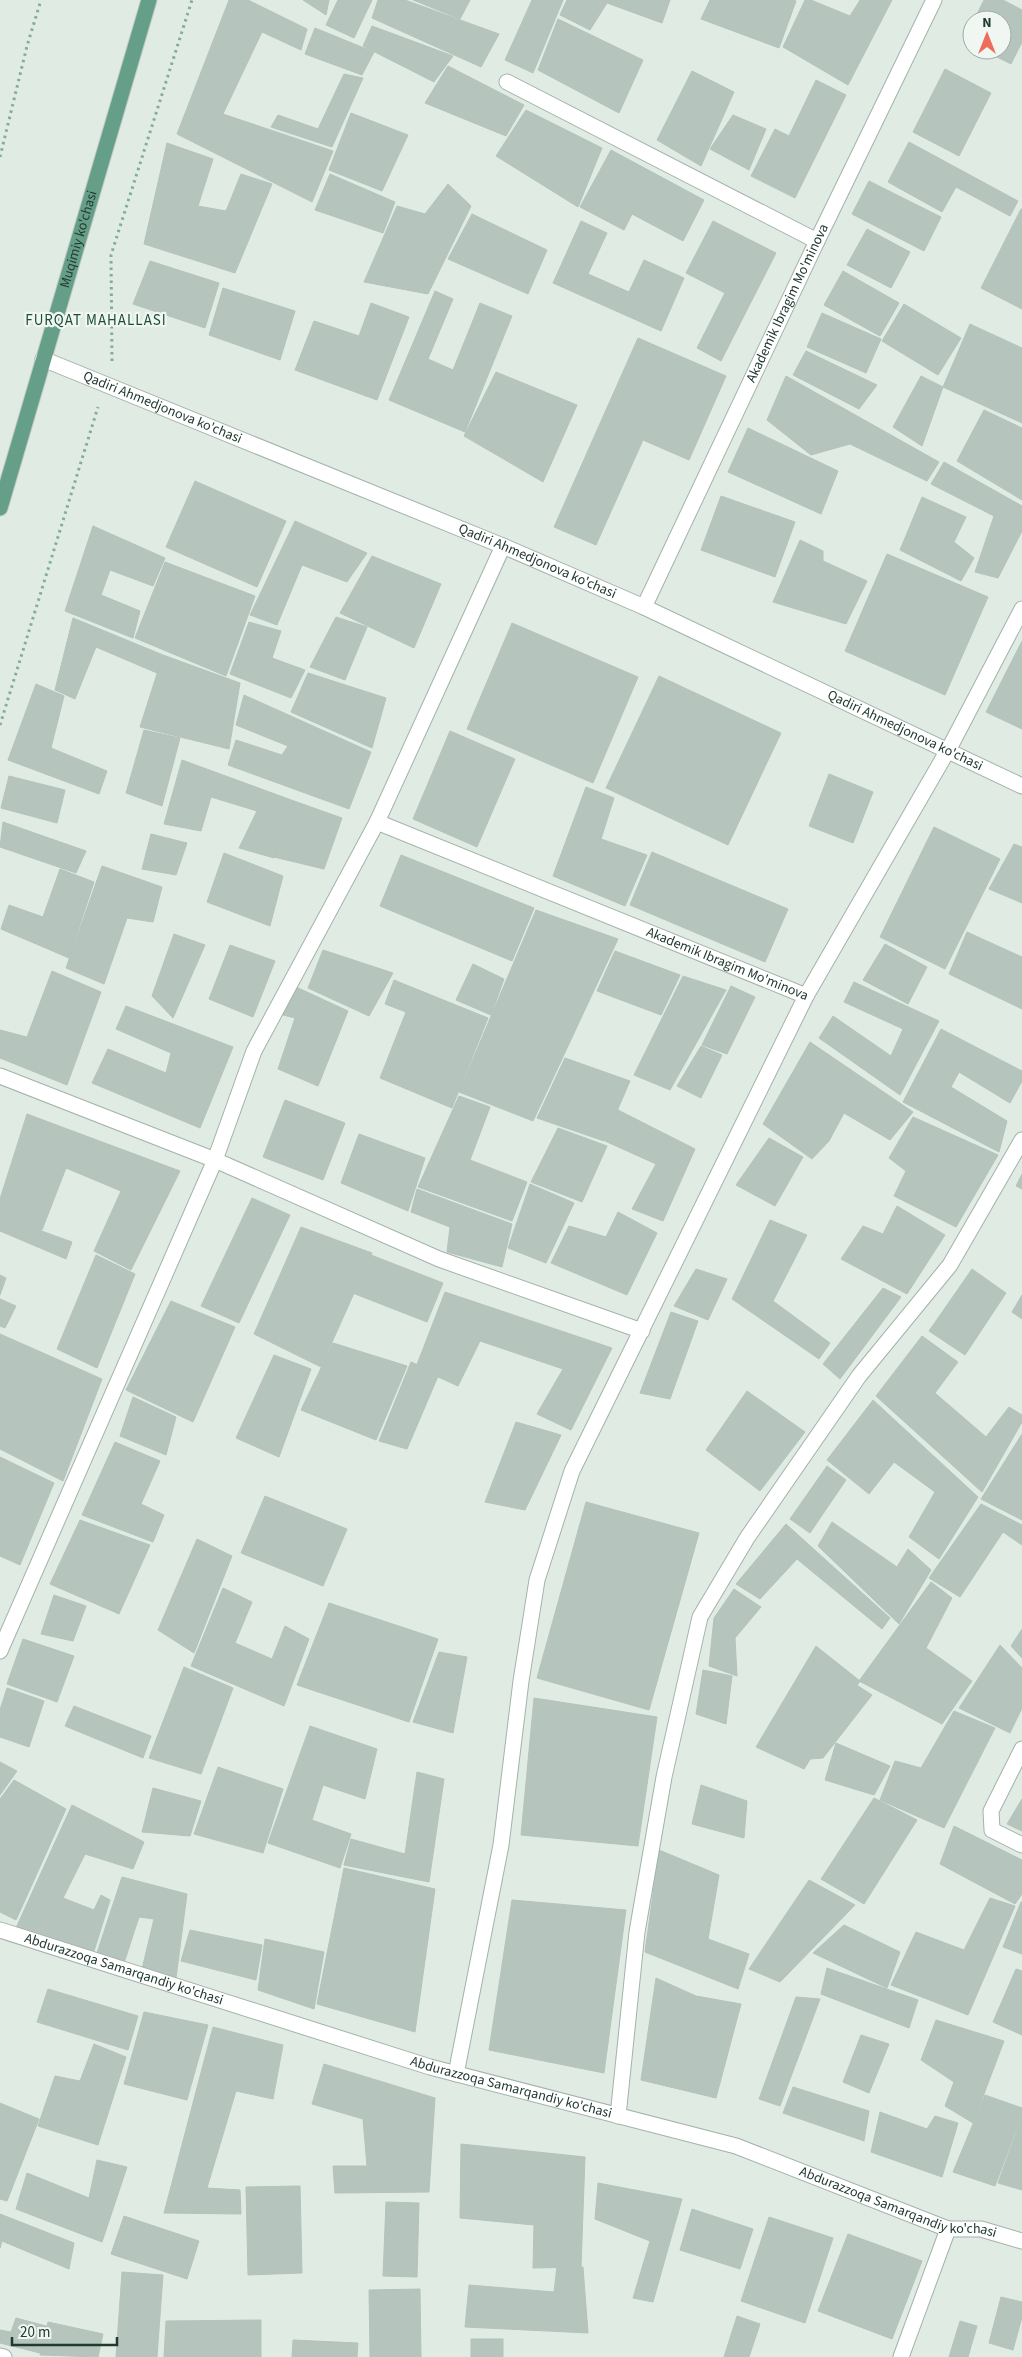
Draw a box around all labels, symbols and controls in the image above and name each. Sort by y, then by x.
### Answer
north arrow [962,10,1012,60]
text: N [982,13,992,33]
street label: Muqimiy ko'chasi [55,188,103,291]
street label: Akademik Ibragim Mo'minova [741,221,834,386]
district label: FURQAT MAHALLASI [25,310,167,331]
street label: Qadiri Ahmedjonova ko'chasi [80,366,245,449]
street label: Qadiri Ahmedjonova ko'chasi [455,519,619,604]
street label: Qadiri Ahmedjonova ko'chasi [824,685,986,776]
street label: Akademik Ibragim Mo'minova [643,922,811,1006]
street label: Abdurazzoqa Samarqandiy ko'chasi [22,1928,226,2011]
street label: Abdurazzoqa Samarqandiy ko'chasi [408,2051,614,2124]
street label: Abdurazzoqa Samarqandiy ko'chasi [796,2162,999,2243]
scale bar [12,2314,118,2346]
text: 20 m [20,2322,50,2343]

